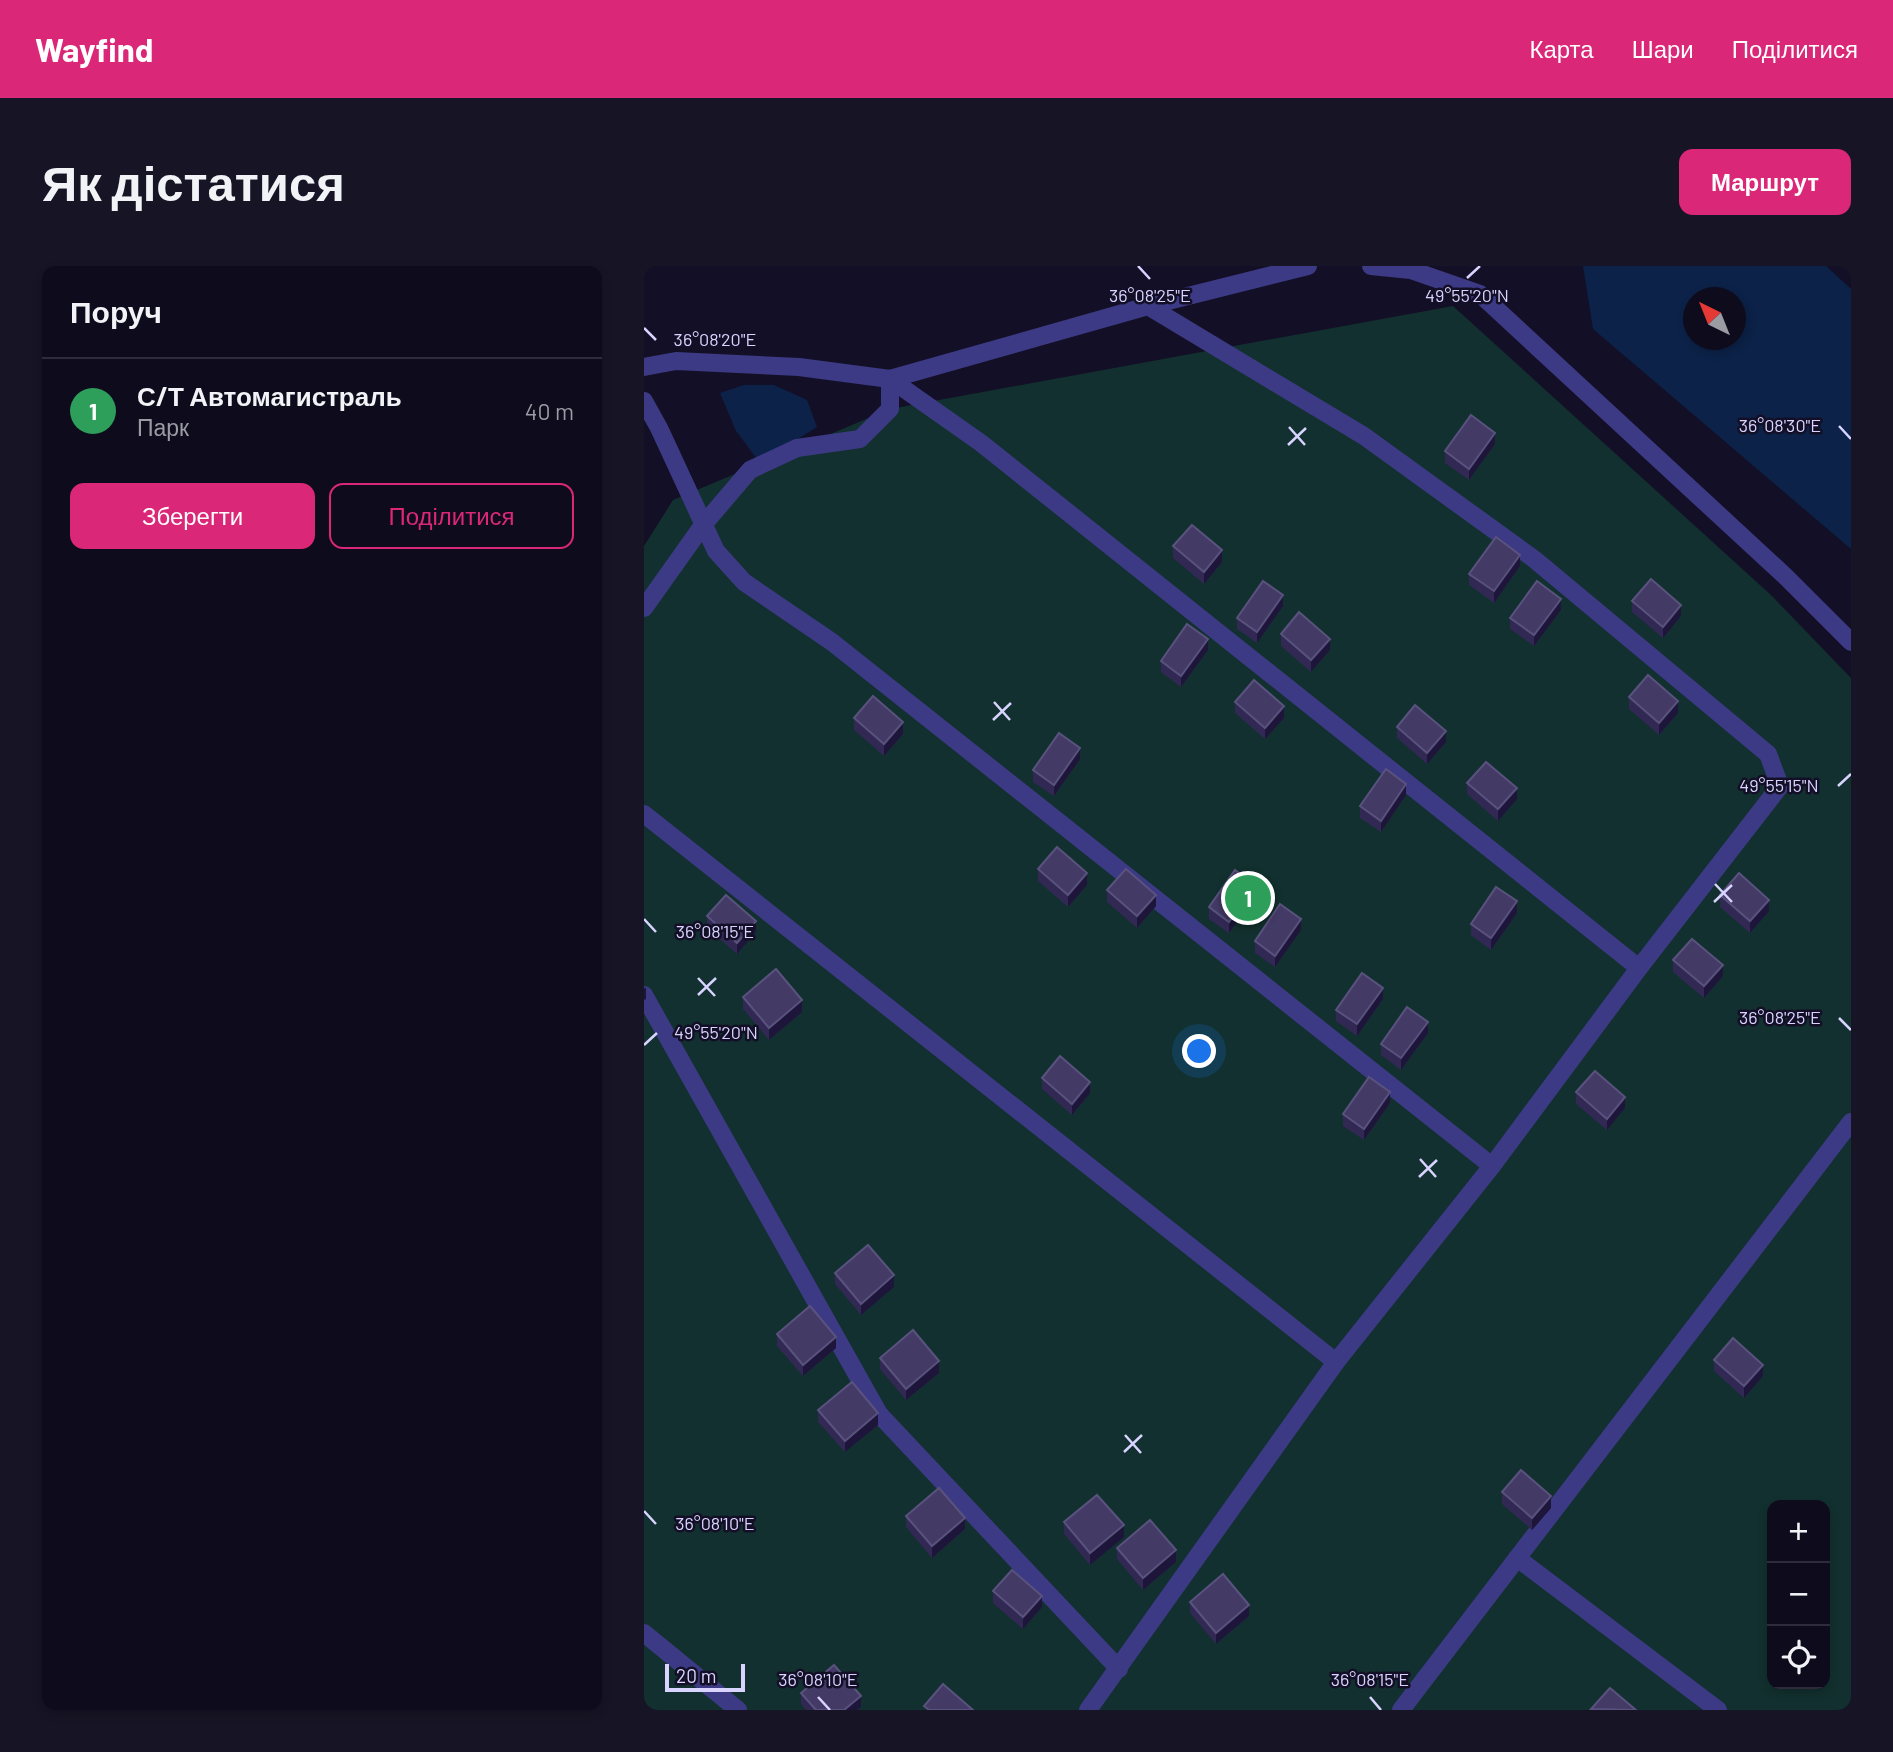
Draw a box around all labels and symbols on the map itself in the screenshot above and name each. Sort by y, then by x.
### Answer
text: 36°08'25"E [1109,284,1191,306]
text: 49°55'20"N [1425,284,1509,306]
north arrow [1683,287,1746,350]
text: 36°08'20"E [674,328,756,350]
text: 36°08'30"E [1739,414,1821,436]
text: 49°55'15"N [1739,774,1819,796]
pin: 1 [1225,872,1271,924]
text: 36°08'15"E [676,920,754,942]
text: 36°08'25"E [1739,1006,1821,1028]
text: 49°55'20"N [674,1021,758,1043]
your location [1182,1034,1216,1068]
text: 36°08'10"E [675,1512,755,1534]
scale bar [665,1661,746,1693]
text: 36°08'10"E [778,1668,858,1690]
text: 36°08'15"E [1331,1668,1409,1690]

